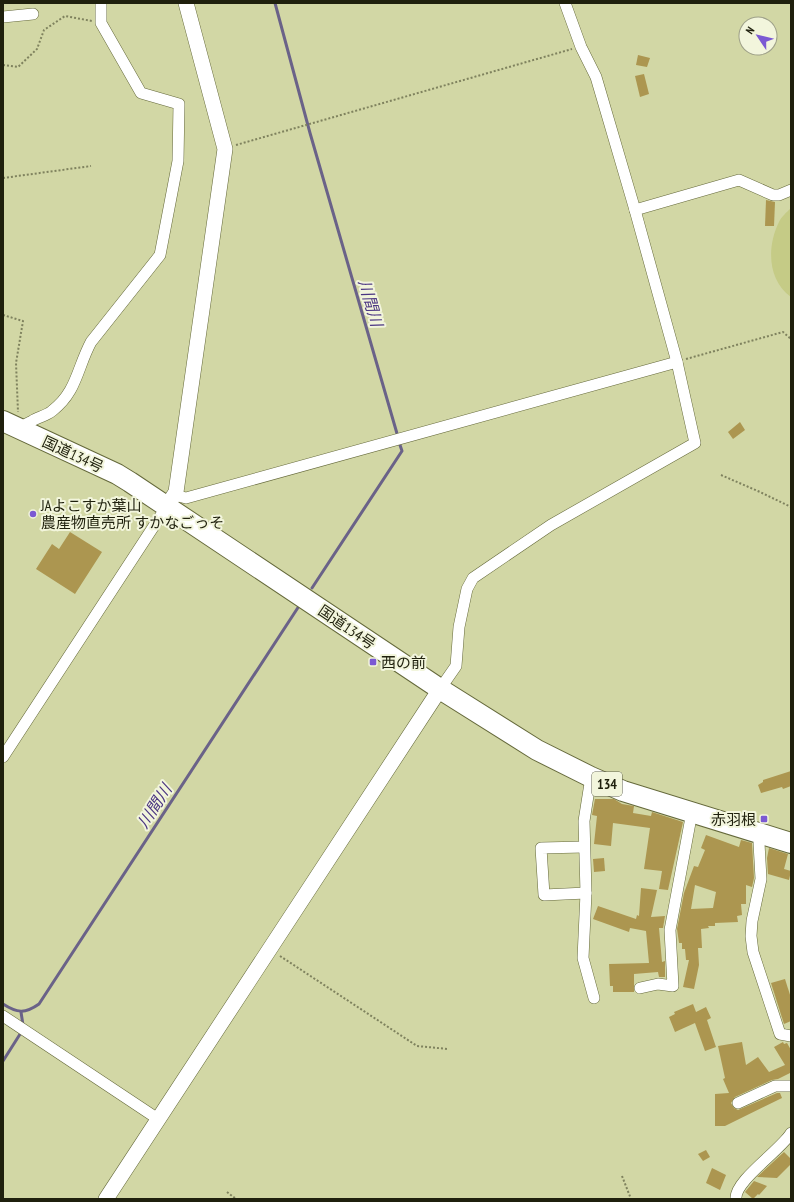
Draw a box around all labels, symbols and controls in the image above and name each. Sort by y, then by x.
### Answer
north arrow [738,16,778,56]
text: N [742,24,757,37]
water label: 川間川 [355,277,388,331]
street label: 国道134号 [39,432,107,476]
place label: JAよこすか葉山 農産物直売所 すかなごっそ [40,496,224,532]
marker: JAよこすか葉山 農産物直売所 すかなごっそ [28,509,38,519]
street label: 国道134号 [315,601,379,653]
place label: 西の前 [381,653,426,672]
marker: 西の前 [368,657,378,667]
road number: 134 [592,772,622,796]
water label: 川間川 [133,779,177,832]
place label: 赤羽根 [711,810,756,829]
marker: 赤羽根 [759,814,769,824]

